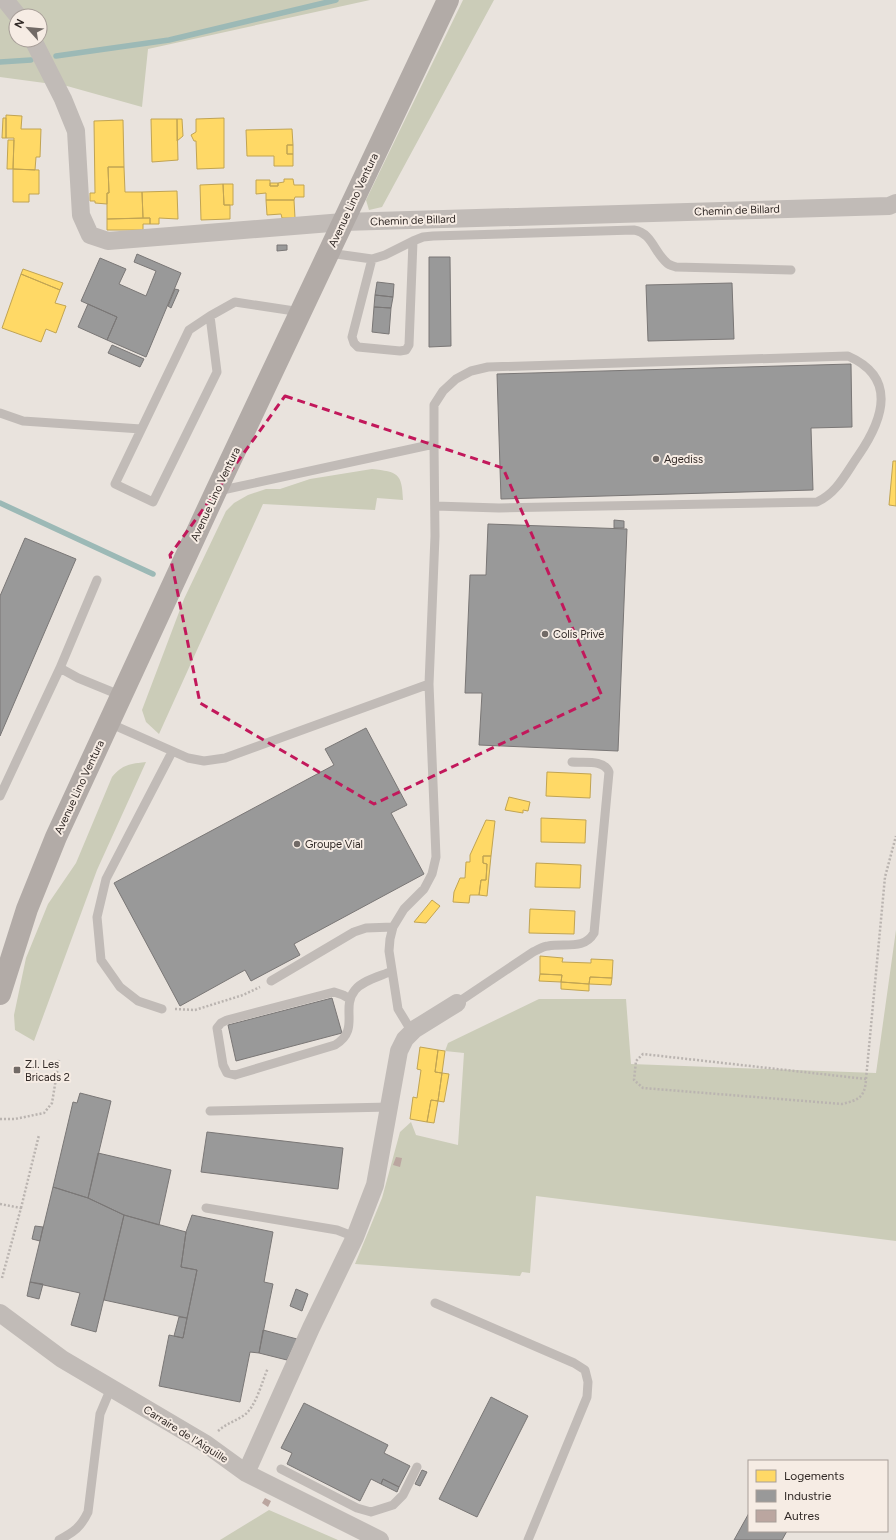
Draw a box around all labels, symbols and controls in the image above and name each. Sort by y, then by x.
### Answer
north arrow [8,8,48,48]
text: N [12,17,27,30]
street label: Avenue Lino Ventura [326,151,381,249]
street label: Chemin de Billard [694,203,780,218]
street label: Chemin de Billard [370,213,456,228]
street label: Avenue Lino Ventura [188,445,243,543]
place label: Agediss [664,453,703,466]
marker: Agediss [651,454,661,464]
place label: Colis Privé [553,628,604,641]
marker: Colis Privé [540,629,550,639]
street label: Avenue Lino Ventura [52,738,107,836]
place label: Groupe Vial [305,838,363,851]
marker: Groupe Vial [292,839,302,849]
place label: Z.I. Les Bricads 2 [25,1058,70,1084]
marker: Z.I. Les Bricads 2 [12,1065,22,1075]
street label: Carraire de l'Aiguille [141,1403,230,1466]
legend [748,1460,888,1532]
text: Logements [784,1469,845,1483]
text: Industrie [784,1489,832,1503]
text: Autres [784,1509,820,1523]

